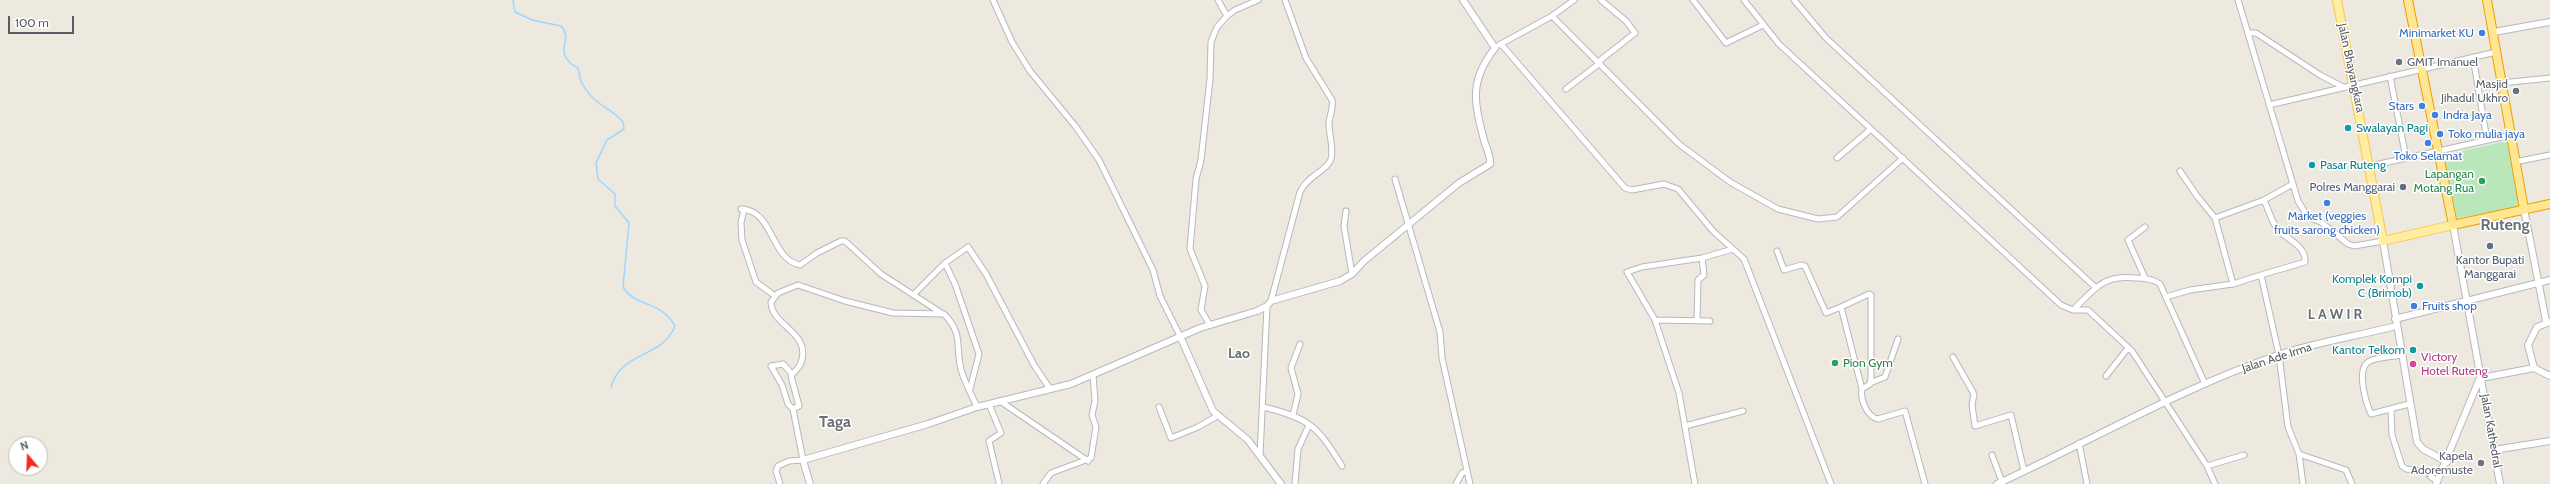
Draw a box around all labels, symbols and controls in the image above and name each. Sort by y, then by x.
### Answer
scale bar [10,8,76,34]
text: 100 m [15,15,49,30]
street label: Jalan Bhayangkara [2335,22,2367,114]
place label: Minimarket KU [2399,26,2474,40]
marker: Minimarket KU [2477,28,2487,38]
place label: GMIT Imanuel [2407,55,2478,69]
marker: GMIT Imanuel [2394,57,2404,67]
place label: Masjid Jihadul Ukhro [2441,77,2508,105]
marker: Masjid Jihadul Ukhro [2511,86,2521,96]
place label: Stars [2389,99,2414,113]
marker: Stars [2417,101,2427,111]
place label: Indra Jaya [2443,108,2492,122]
marker: Indra Jaya [2430,110,2440,120]
place label: Swalayan Pagi [2356,121,2428,135]
marker: Swalayan Pagi [2343,123,2353,133]
place label: Toko mulia jaya [2448,127,2525,141]
marker: Toko mulia jaya [2435,129,2445,139]
marker: Toko Selamat [2423,138,2433,148]
place label: Toko Selamat [2394,149,2462,163]
place label: Pasar Ruteng [2320,158,2386,172]
marker: Pasar Ruteng [2307,160,2317,170]
place label: Lapangan Motang Rua [2414,167,2474,195]
marker: Lapangan Motang Rua [2477,176,2487,186]
place label: Polres Manggarai [2310,180,2395,194]
marker: Polres Manggarai [2398,182,2408,192]
marker: Market (veggies fruits sarong chicken) [2322,198,2332,208]
place label: Market (veggies fruits sarong chicken) [2274,209,2380,237]
district label: Ruteng [2480,215,2530,235]
marker: Kantor Bupati Manggarai [2485,241,2495,251]
place label: Kantor Bupati Manggarai [2456,253,2524,281]
place label: Komplek Kompi C (Brimob) [2332,272,2412,300]
marker: Komplek Kompi C (Brimob) [2415,281,2425,291]
place label: Fruits shop [2422,299,2477,313]
marker: Fruits shop [2409,301,2419,311]
district label: L A W I R [2308,307,2362,323]
street label: Jalan Ade Irma [2240,340,2314,376]
place label: Kantor Telkom [2332,343,2405,357]
marker: Kantor Telkom [2408,345,2418,355]
district label: Lao [1228,346,1250,362]
place label: Victory Hotel Ruteng [2421,350,2488,378]
place label: Pion Gym [1843,356,1893,370]
marker: Pion Gym [1830,358,1840,368]
marker: Victory Hotel Ruteng [2408,359,2418,369]
street label: Jalan Kathedral [2477,393,2505,469]
district label: Taga [819,412,851,432]
north arrow [8,436,48,476]
text: N [18,438,30,453]
place label: Kapela Adoremuste [2411,449,2473,477]
marker: Kapela Adoremuste [2476,458,2486,468]

